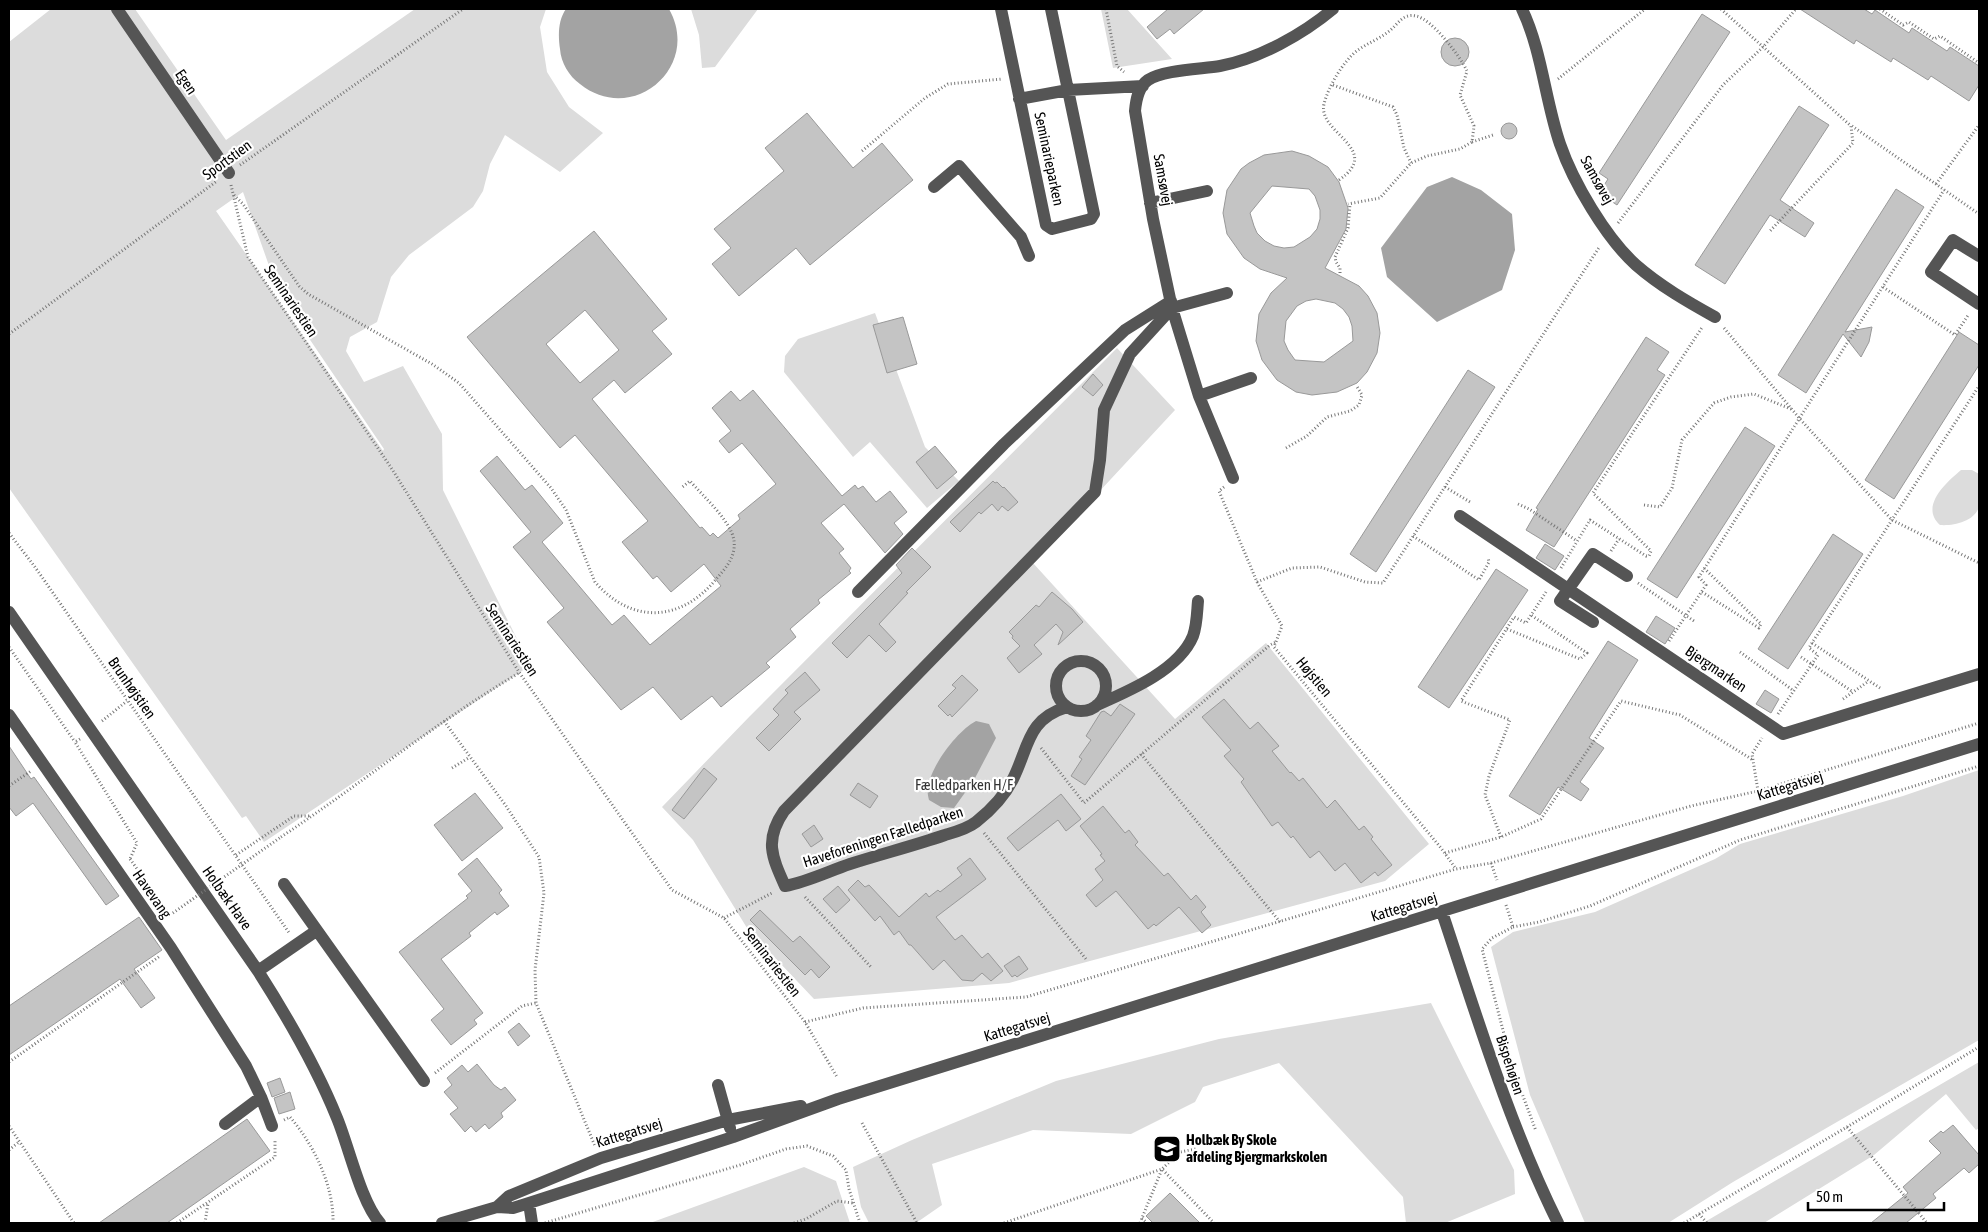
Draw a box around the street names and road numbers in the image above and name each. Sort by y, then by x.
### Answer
street label: Egen [172,66,201,98]
street label: Seminarieparken [1031,111,1068,207]
street label: Sportstien [199,136,254,183]
street label: Samsøvej [1151,153,1176,207]
street label: Samsøvej [1577,153,1618,207]
street label: Seminariestien [261,261,322,340]
street label: Seminariestien [483,600,542,679]
street label: Bjergmarken [1682,642,1750,695]
street label: Højstien [1293,653,1336,700]
street label: Brunhøjstien [105,654,160,722]
street label: Kattegatsvej [1755,767,1825,804]
street label: Haveforeningen Fælledparken [801,803,965,870]
street label: Holbæk Have [199,863,256,933]
street label: Havevang [130,866,175,922]
street label: Kattegatsvej [1369,888,1439,925]
street label: Seminariestien [740,924,805,1000]
street label: Kattegatsvej [982,1008,1052,1045]
street label: Bispehøjen [1493,1033,1528,1097]
street label: Kattegatsvej [594,1114,664,1151]

